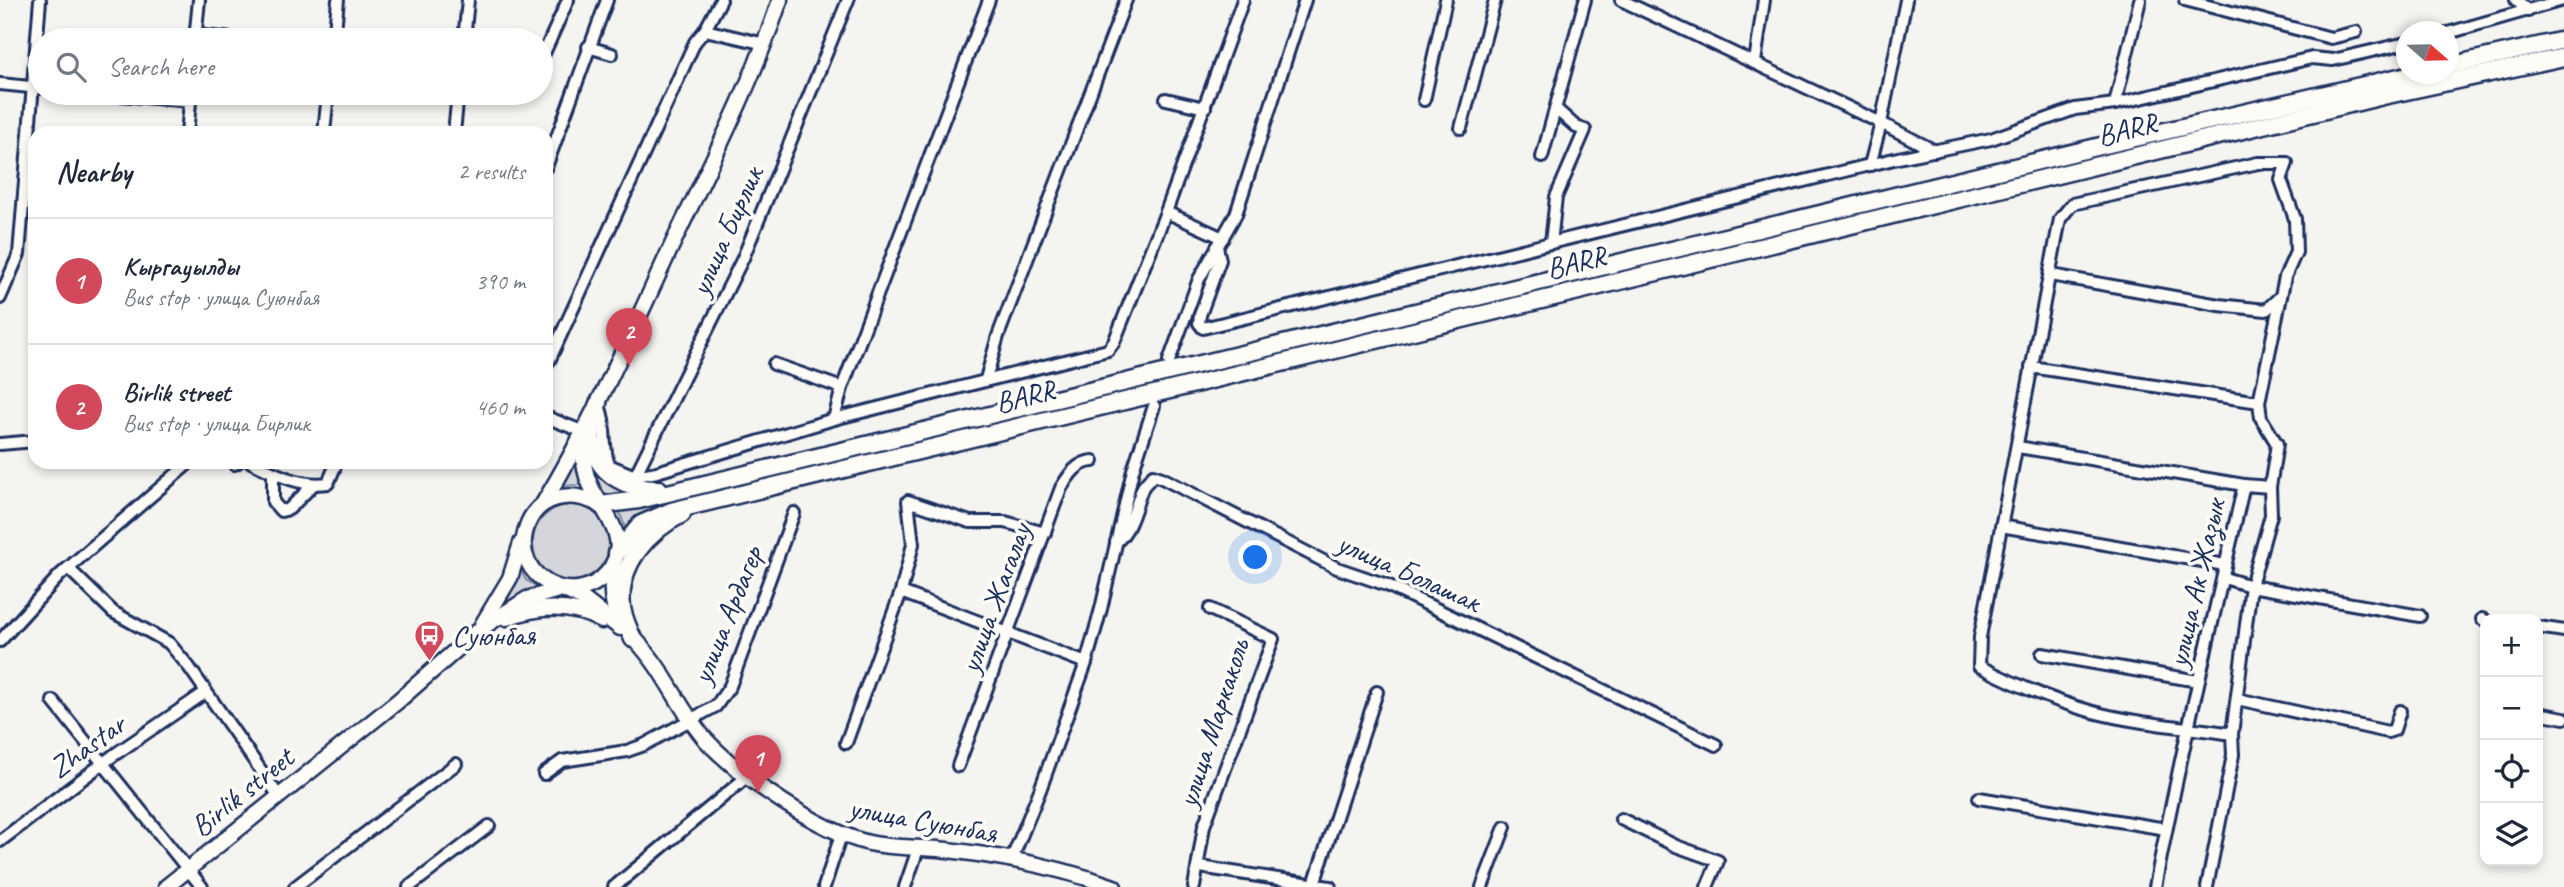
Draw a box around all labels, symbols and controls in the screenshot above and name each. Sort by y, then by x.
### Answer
north arrow [2396,21,2459,84]
search box [28,28,553,105]
icon: search [52,48,90,86]
text: Search here [108,50,214,83]
street label: BARR [2093,103,2163,155]
text: Nearby [56,153,132,191]
text: 2 results [458,157,525,186]
street label: улица Бирлик [680,159,772,303]
street label: BARR [1542,236,1612,288]
text: Кыргауылды [123,250,239,283]
text: 1 [74,267,84,296]
text: 390 m [476,267,525,296]
text: Bus stop · улица Суюнбая [123,283,319,312]
pin: 2 [606,308,652,366]
street label: BARR [991,370,1061,422]
text: Birlik street [123,376,230,409]
text: 2 [74,393,84,422]
text: 460 m [476,393,525,422]
text: Bus stop · улица Бирлик [123,409,310,438]
street label: улица Ак Жазык [2158,493,2234,672]
street label: улица Жагалау [950,516,1040,680]
street label: улица Болашак [1330,523,1488,621]
street label: улица Ардагер [682,539,772,691]
your location [1238,540,1272,574]
map controls [2480,614,2543,866]
button: + [2480,614,2543,677]
place label: Суюнбая [452,616,537,654]
bus stop icon: Суюнбая [412,618,446,662]
street label: улица Маркаколь [1167,632,1259,814]
button: − [2480,677,2543,740]
street label: Zhastar [41,704,135,787]
pin: 1 [735,735,781,793]
street label: Birlik street [183,737,304,845]
button: locate [2480,740,2543,803]
street label: улица Суюнбая [844,788,1001,852]
button: layers [2480,803,2543,866]

